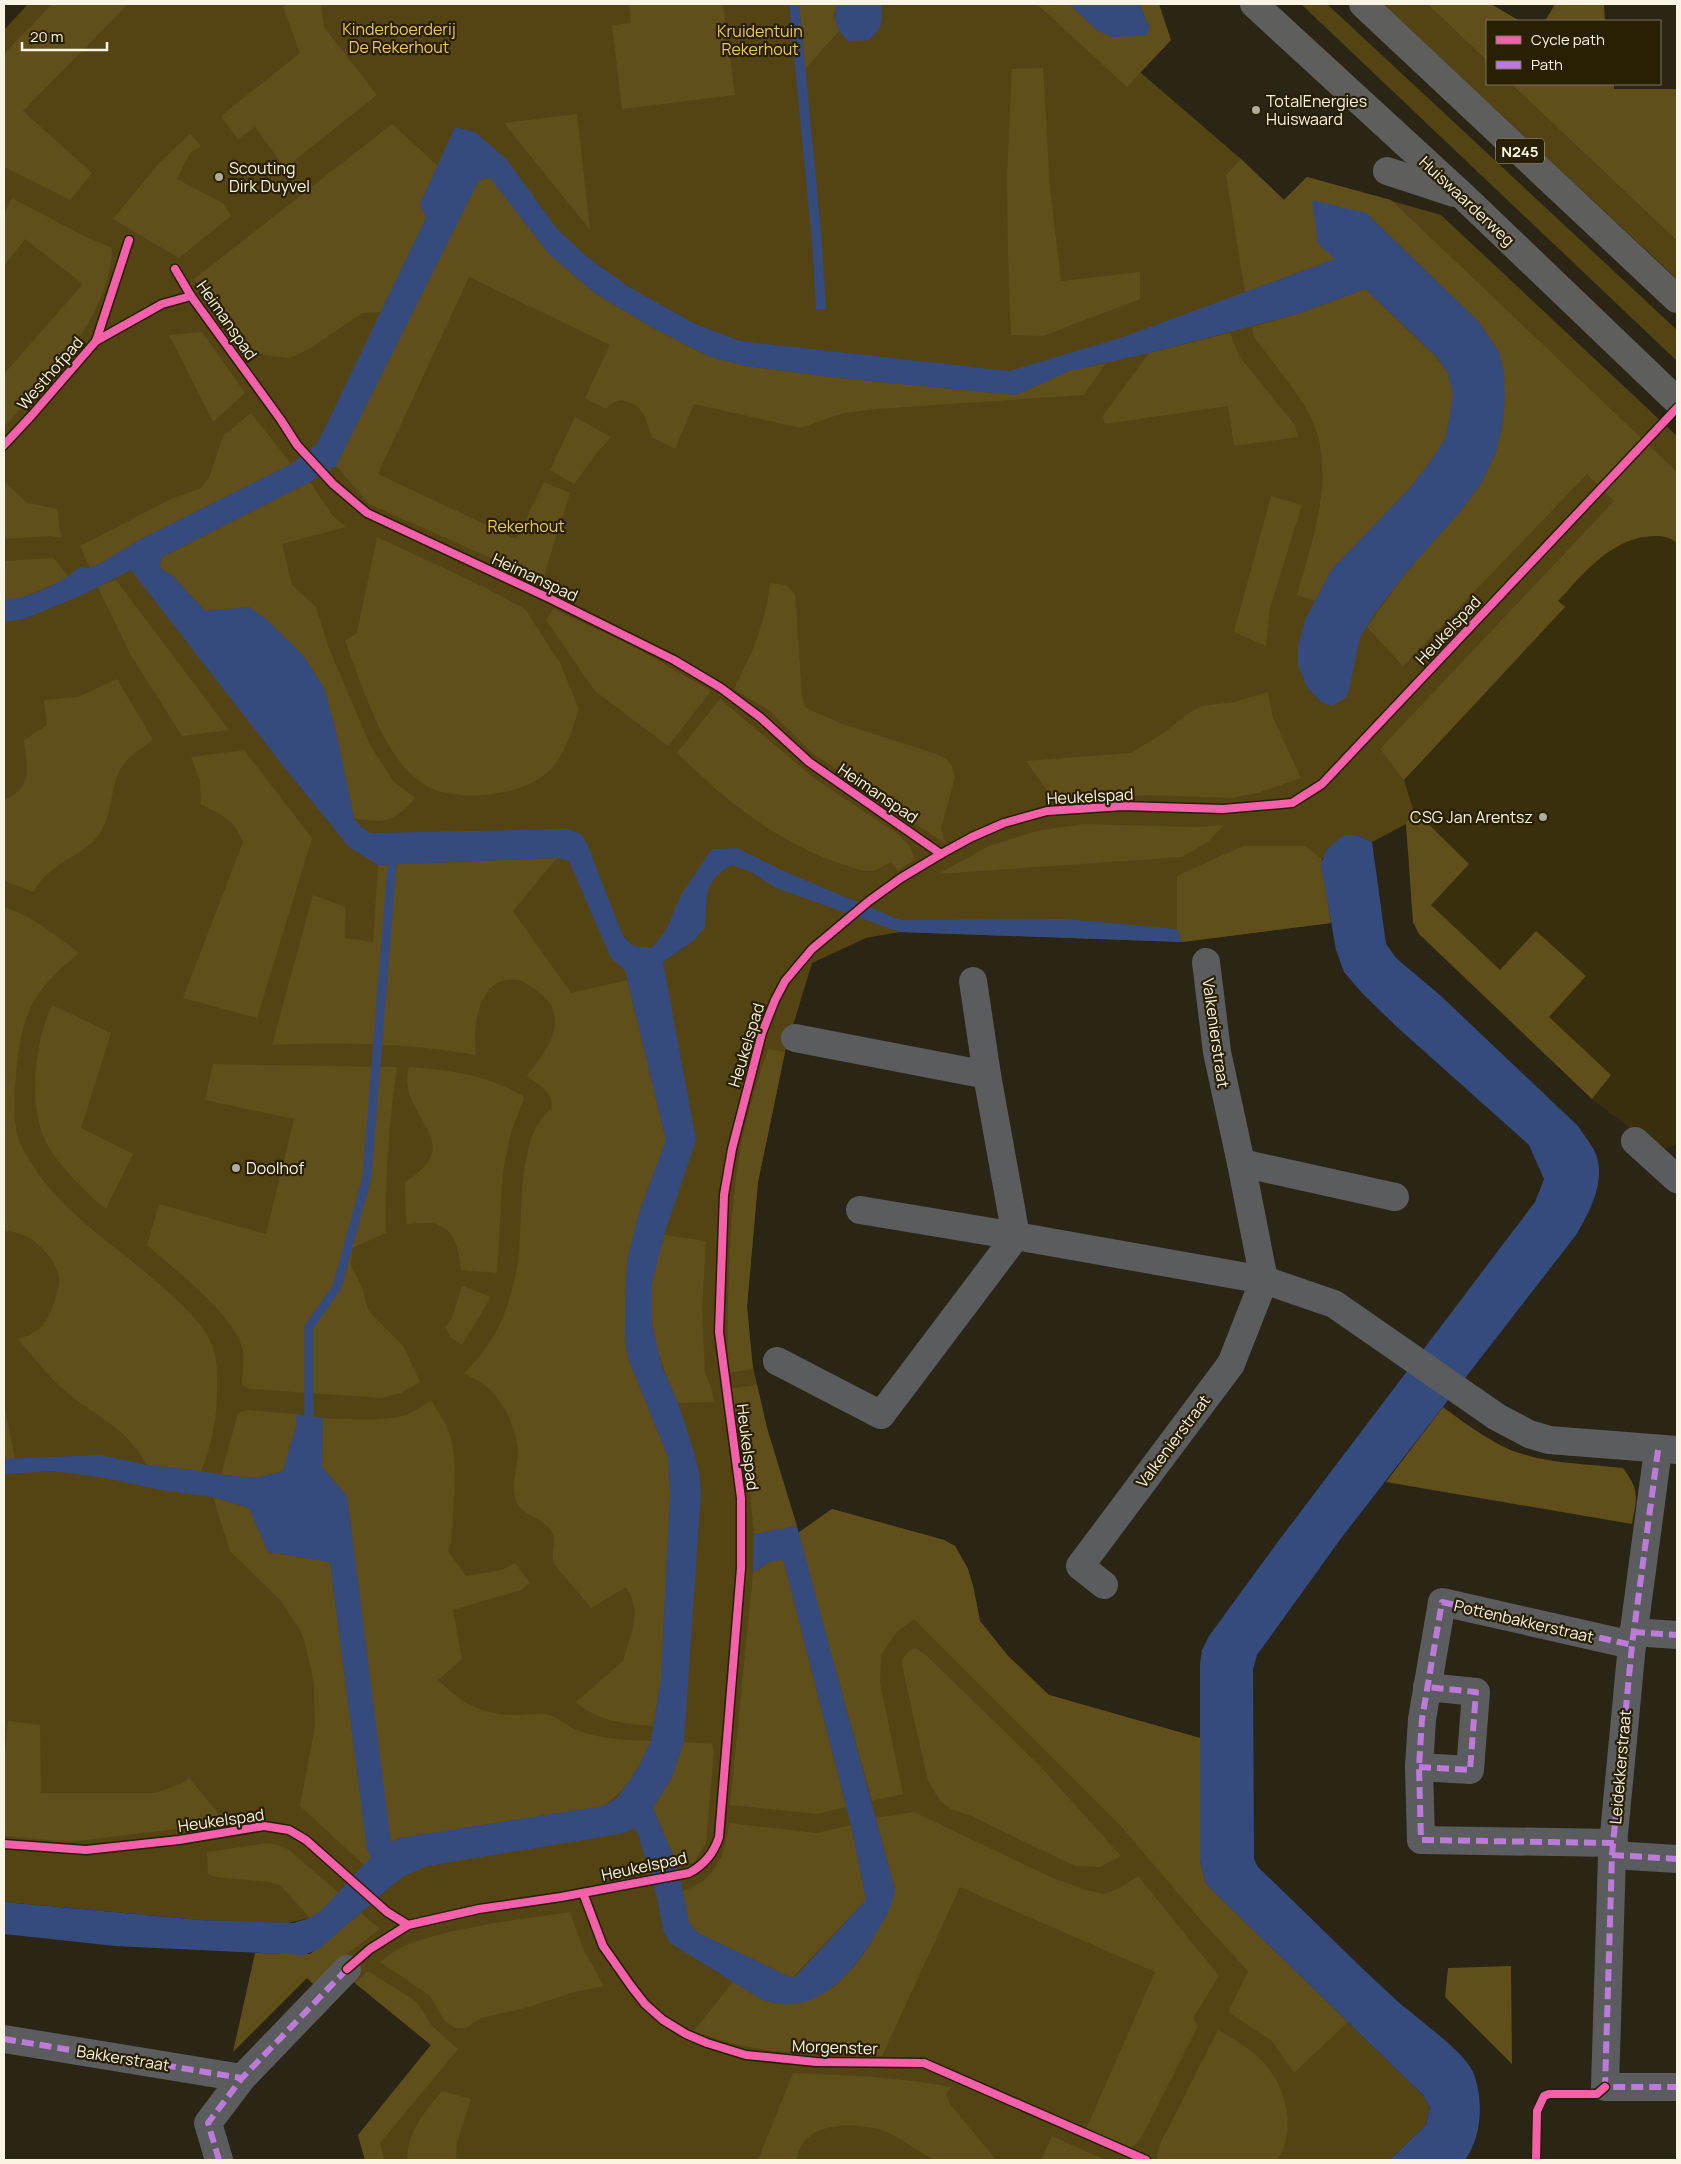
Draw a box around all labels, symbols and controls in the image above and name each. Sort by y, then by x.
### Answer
park label: Kinderboerderij De Rekerhout [342,18,456,58]
scale bar [22,20,108,52]
park label: Kruidentuin Rekerhout [717,20,803,60]
legend [1486,20,1661,85]
text: 20 m [30,26,63,47]
text: Cycle path [1531,29,1605,50]
text: Path [1531,54,1563,75]
place label: TotalEnergies Huiswaard [1266,90,1367,130]
marker: TotalEnergies Huiswaard [1250,104,1262,116]
road number: N245 [1496,138,1544,164]
street label: Huiswaarderweg [1415,151,1519,251]
place label: Scouting Dirk Duyvel [229,157,310,197]
marker: Scouting Dirk Duyvel [213,171,225,183]
street label: Heimanspad [192,276,262,364]
street label: Westhofpad [12,332,88,414]
park label: Rekerhout [487,515,565,537]
street label: Heimanspad [489,548,581,606]
street label: Heukelspad [1410,591,1486,669]
street label: Heimanspad [834,758,922,828]
street label: Heukelspad [1046,783,1134,809]
place label: CSG Jan Arentsz [1410,806,1533,828]
marker: CSG Jan Arentsz [1537,811,1549,823]
street label: Valkenierstraat [1197,977,1235,1089]
street label: Heukelspad [723,1000,769,1090]
place label: Doolhof [246,1157,304,1179]
marker: Doolhof [230,1162,242,1174]
street label: Valkenierstraat [1131,1390,1215,1492]
street label: Heukelspad [732,1403,764,1491]
street label: Pottenbakkerstraat [1452,1594,1596,1648]
street label: Leidekkerstraat [1604,1709,1636,1825]
street label: Heukelspad [176,1803,266,1837]
street label: Heukelspad [599,1846,689,1886]
street label: Morgenster [792,2035,879,2060]
street label: Bakkerstraat [75,2040,171,2076]

